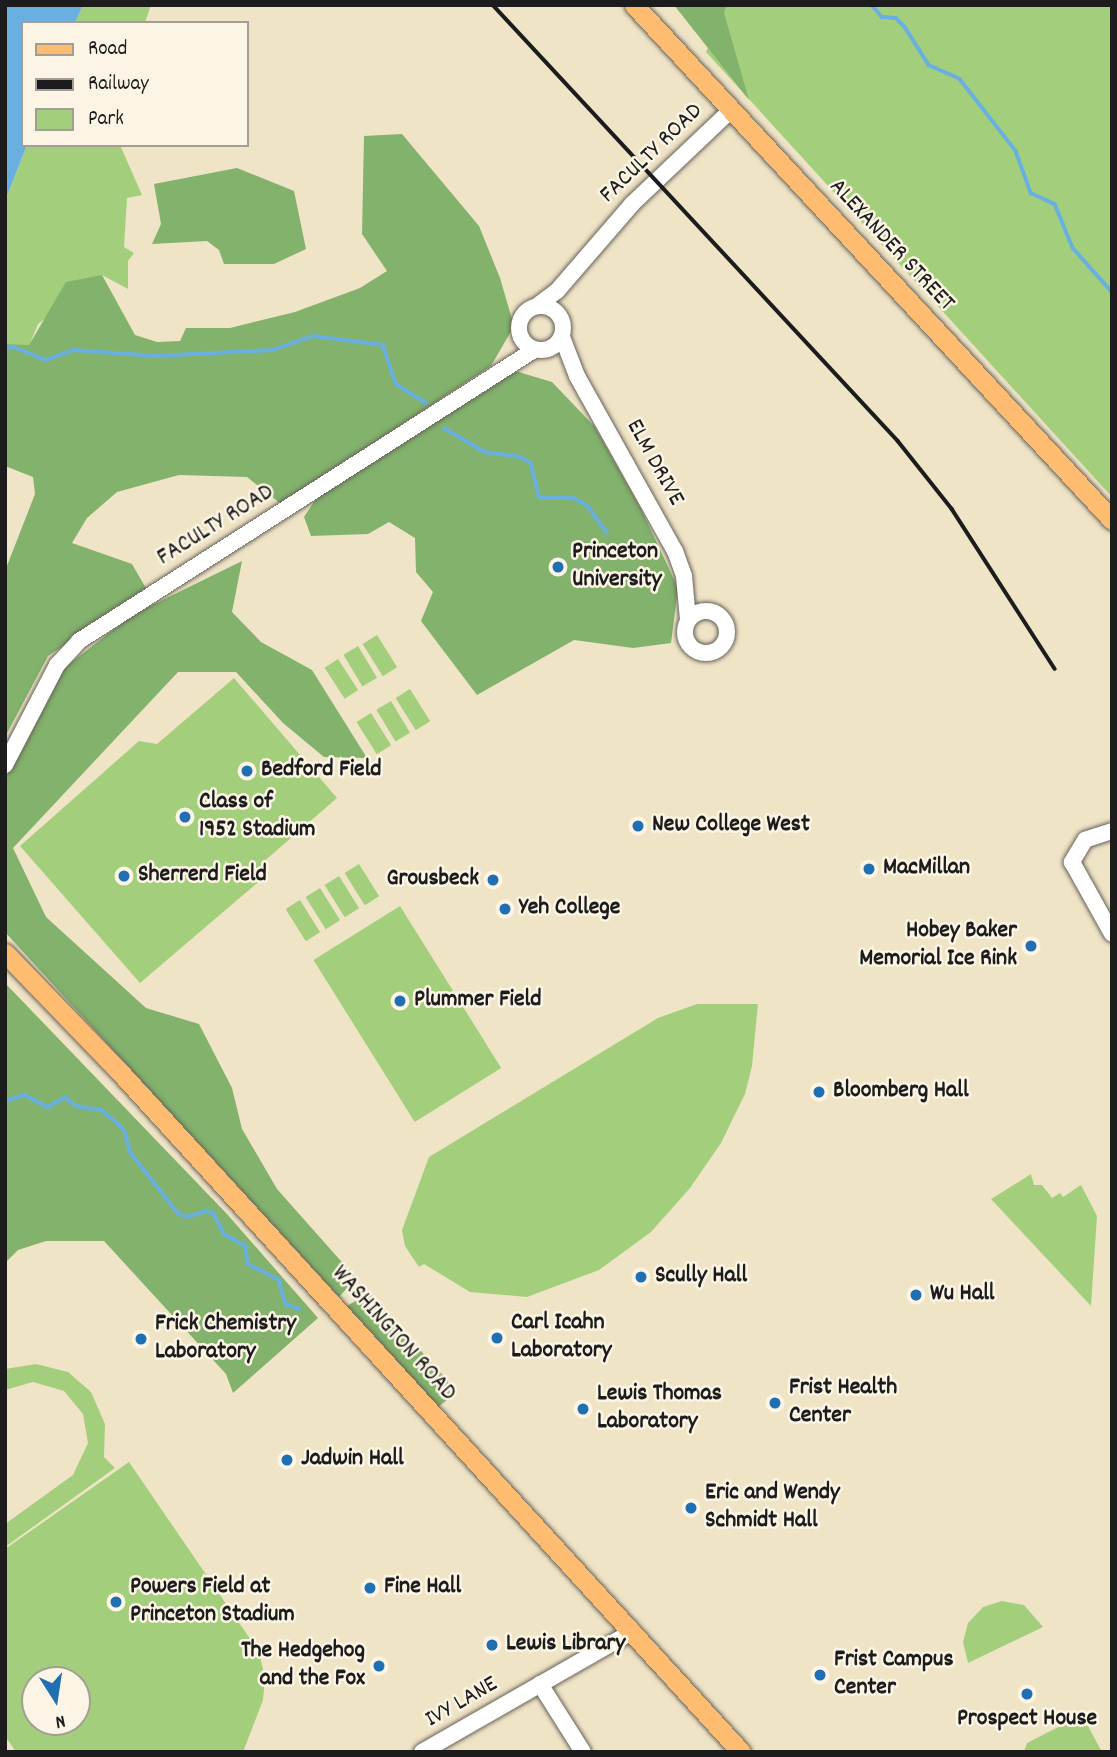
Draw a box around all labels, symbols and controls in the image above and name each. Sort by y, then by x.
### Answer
legend [21,21,248,147]
text: Road [88,35,127,65]
text: Railway [88,70,149,100]
street label: FACULTY ROAD [595,98,709,210]
text: Park [88,105,124,135]
street label: ALEXANDER STREET [822,174,960,318]
street label: ELM DRIVE [619,415,689,511]
street label: FACULTY ROAD [152,479,280,573]
place label: Princeton University [572,539,662,595]
marker: Princeton University [550,559,566,575]
place label: Bedford Field [261,757,382,785]
marker: Bedford Field [239,763,255,779]
place label: Class of 1952 Stadium [199,789,316,845]
marker: Class of 1952 Stadium [177,809,193,825]
place label: New College West [652,812,810,840]
marker: New College West [630,818,646,834]
place label: MacMillan [883,855,970,883]
marker: MacMillan [861,861,877,877]
place label: Sherrerd Field [138,862,267,890]
place label: Grousbeck [386,866,479,894]
marker: Sherrerd Field [116,868,132,884]
marker: Grousbeck [485,872,501,888]
place label: Yeh College [519,895,620,923]
marker: Yeh College [497,901,513,917]
place label: Hobey Baker Memorial Ice Rink [859,918,1017,974]
marker: Hobey Baker Memorial Ice Rink [1023,938,1039,954]
place label: Plummer Field [414,987,542,1015]
marker: Plummer Field [392,993,408,1009]
place label: Bloomberg Hall [833,1078,969,1106]
marker: Bloomberg Hall [811,1084,827,1100]
street label: WASHINGTON ROAD [324,1260,462,1408]
place label: Scully Hall [655,1263,747,1291]
marker: Scully Hall [633,1269,649,1285]
place label: Wu Hall [930,1281,995,1309]
marker: Wu Hall [908,1287,924,1303]
place label: Carl Icahn Laboratory [511,1310,611,1366]
place label: Frick Chemistry Laboratory [155,1311,296,1367]
marker: Carl Icahn Laboratory [489,1330,505,1346]
marker: Frick Chemistry Laboratory [133,1331,149,1347]
place label: Frist Health Center [789,1375,897,1431]
place label: Lewis Thomas Laboratory [597,1381,722,1437]
marker: Frist Health Center [767,1395,783,1411]
marker: Lewis Thomas Laboratory [575,1401,591,1417]
place label: Jadwin Hall [301,1446,404,1474]
marker: Jadwin Hall [279,1452,295,1468]
place label: Eric and Wendy Schmidt Hall [705,1480,840,1536]
marker: Eric and Wendy Schmidt Hall [683,1500,699,1516]
place label: Powers Field at Princeton Stadium [130,1574,295,1630]
place label: Fine Hall [384,1574,461,1602]
marker: Fine Hall [362,1580,378,1596]
marker: Powers Field at Princeton Stadium [108,1594,124,1610]
place label: Lewis Library [506,1631,625,1659]
marker: Lewis Library [484,1637,500,1653]
place label: The Hedgehog and the Fox [241,1638,365,1694]
place label: Frist Campus Center [834,1647,954,1703]
marker: The Hedgehog and the Fox [371,1658,387,1674]
north arrow [21,1666,91,1736]
marker: Frist Campus Center [812,1667,828,1683]
street label: IVY LANE [421,1671,503,1735]
marker: Prospect House [1019,1686,1035,1702]
text: N [53,1706,67,1734]
place label: Prospect House [957,1706,1097,1734]

